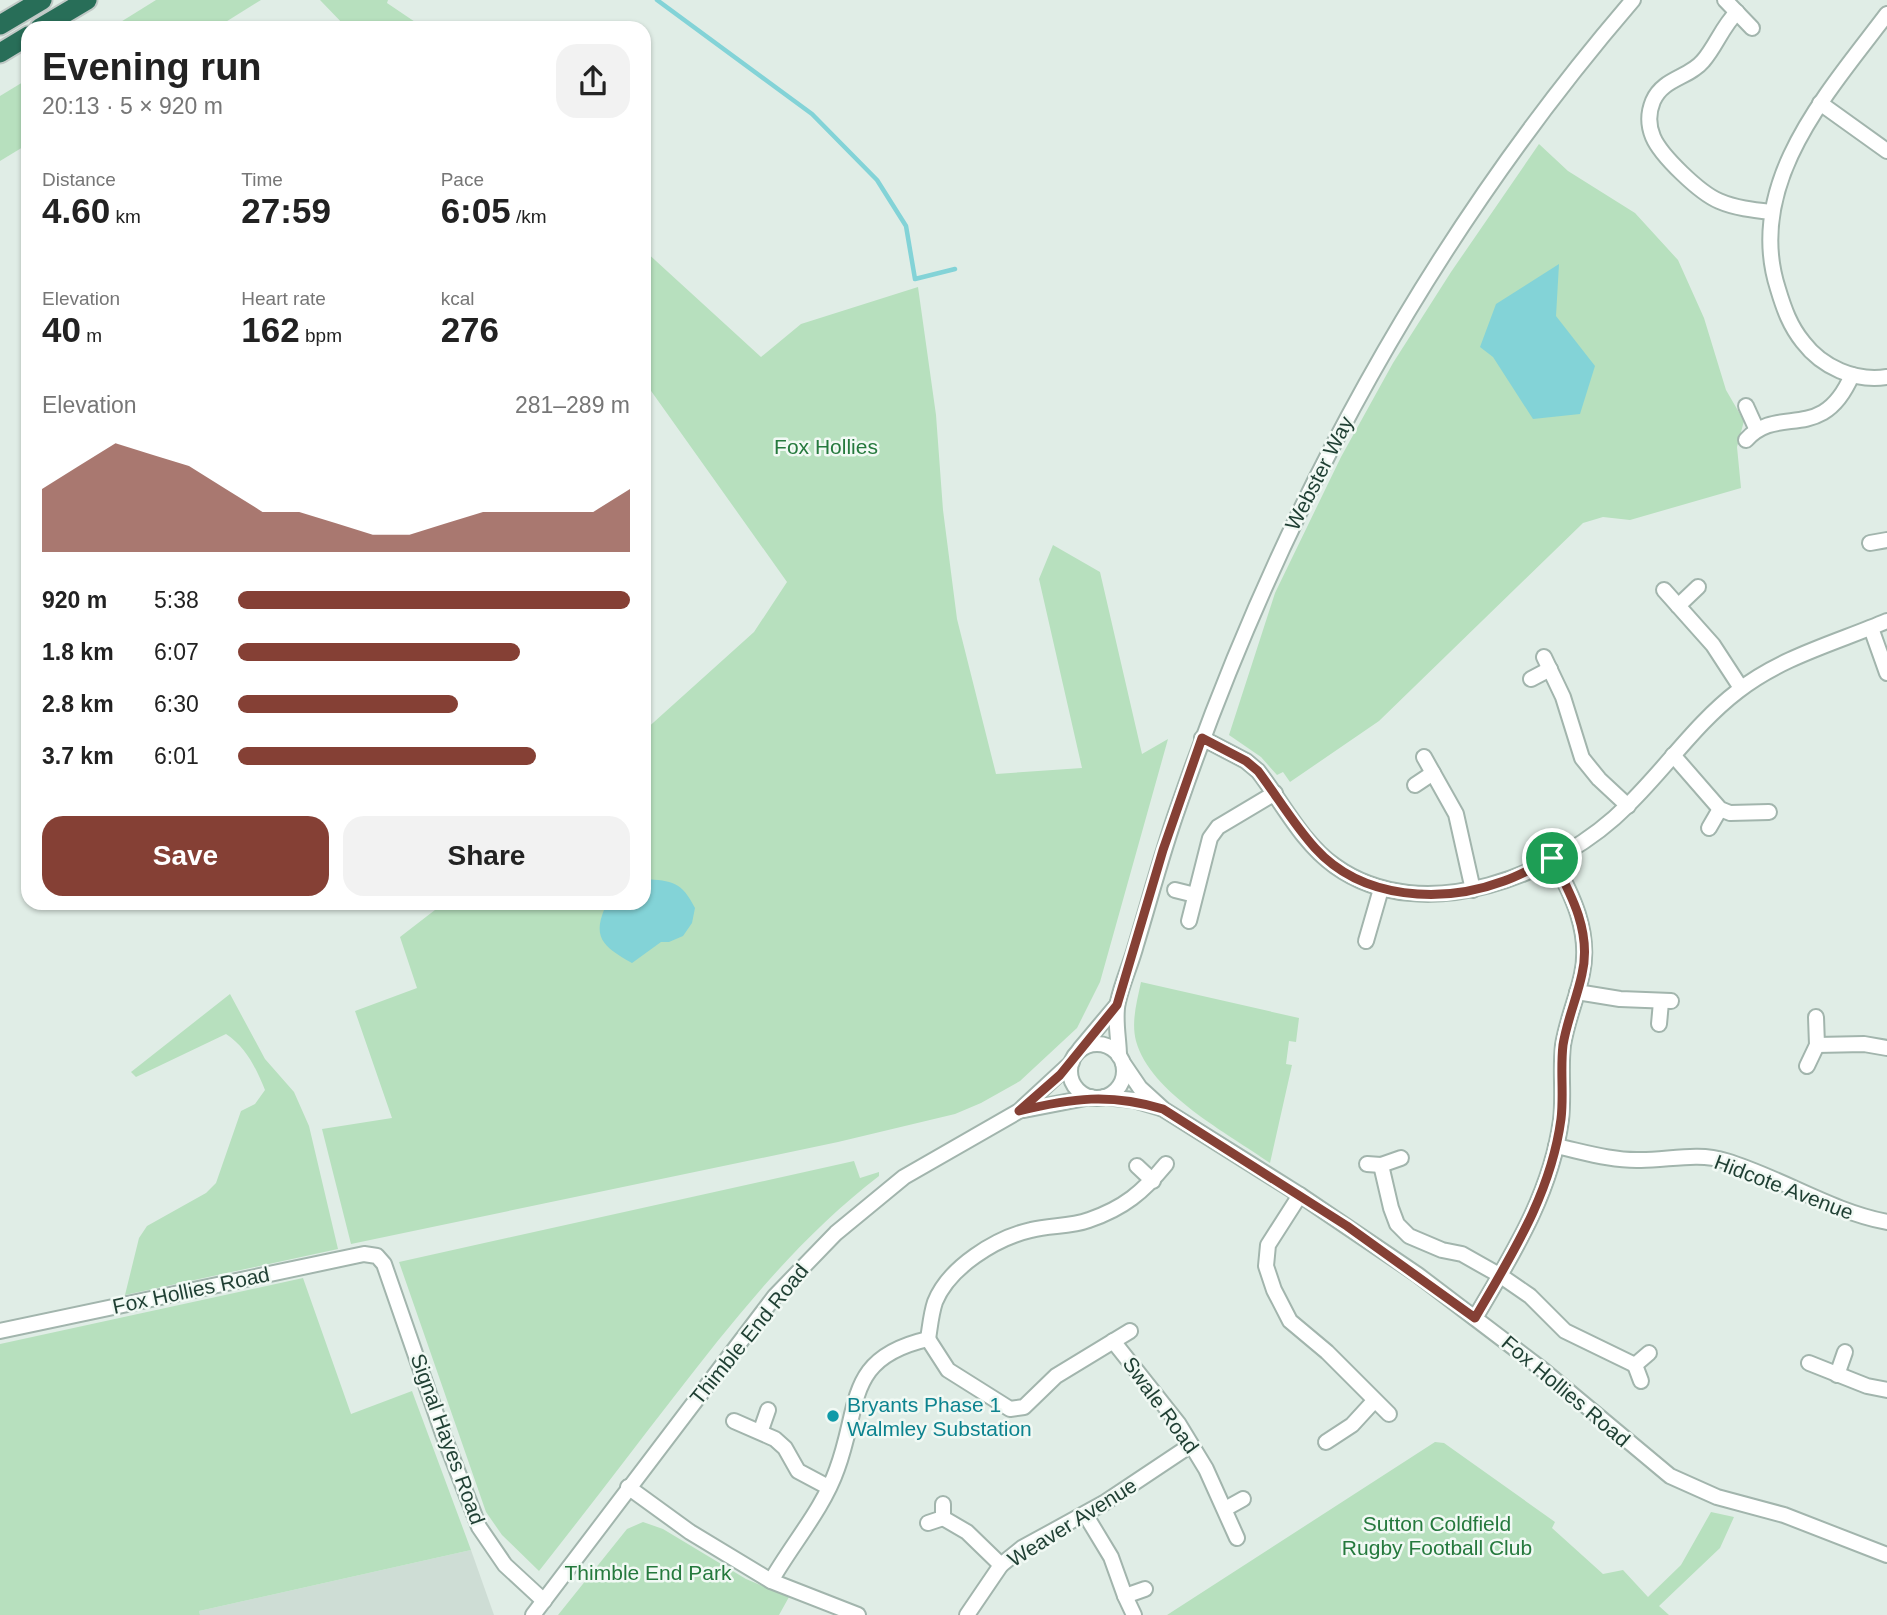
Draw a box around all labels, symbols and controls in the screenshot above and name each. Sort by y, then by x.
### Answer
button: share [556,44,630,118]
text: Evening run [42,46,262,88]
text: 20:13 · 5 × 920 m [42,93,223,119]
text: Distance [42,169,116,190]
text: Time [241,169,283,190]
text: Pace [441,169,484,190]
text: 4.60 [42,191,110,230]
text: 27:59 [241,191,331,230]
text: 6:05 [441,191,511,230]
text: km [110,206,141,227]
text: /km [511,206,547,227]
text: Elevation [42,288,120,309]
text: Heart rate [241,288,326,309]
text: kcal [441,288,474,309]
text: 40 [42,310,81,349]
text: 162 [241,310,300,349]
text: 276 [441,310,499,349]
text: m [81,325,102,346]
text: bpm [300,325,342,346]
text: Elevation [42,392,137,418]
text: 281–289 m [515,392,630,418]
street label: Webster Way [1280,412,1358,534]
park label: Fox Hollies [774,435,878,458]
text: 920 m [42,587,107,613]
text: 5:38 [154,587,199,613]
text: 1.8 km [42,639,114,665]
text: 6:07 [154,639,199,665]
text: 2.8 km [42,691,114,717]
text: 6:30 [154,691,199,717]
text: 3.7 km [42,743,114,769]
text: 6:01 [154,743,199,769]
button: Save [42,816,329,896]
button: Share [343,816,630,896]
pin [1522,828,1582,888]
icon: arrive [1533,839,1571,877]
street label: Hidcote Avenue [1711,1150,1857,1224]
street label: Thimble End Road [685,1259,813,1409]
street label: Fox Hollies Road [110,1262,272,1318]
street label: Fox Hollies Road [1497,1331,1635,1451]
street label: Signal Hayes Road [406,1351,490,1527]
street label: Swale Road [1118,1352,1204,1458]
place label: Bryants Phase 1 Walmley Substation [847,1393,1032,1440]
marker: Bryants Phase 1 Walmley Substation [825,1408,841,1424]
street label: Weaver Avenue [1003,1473,1141,1571]
park label: Sutton Coldfield Rugby Football Club [1342,1512,1532,1559]
park label: Thimble End Park [565,1561,732,1584]

